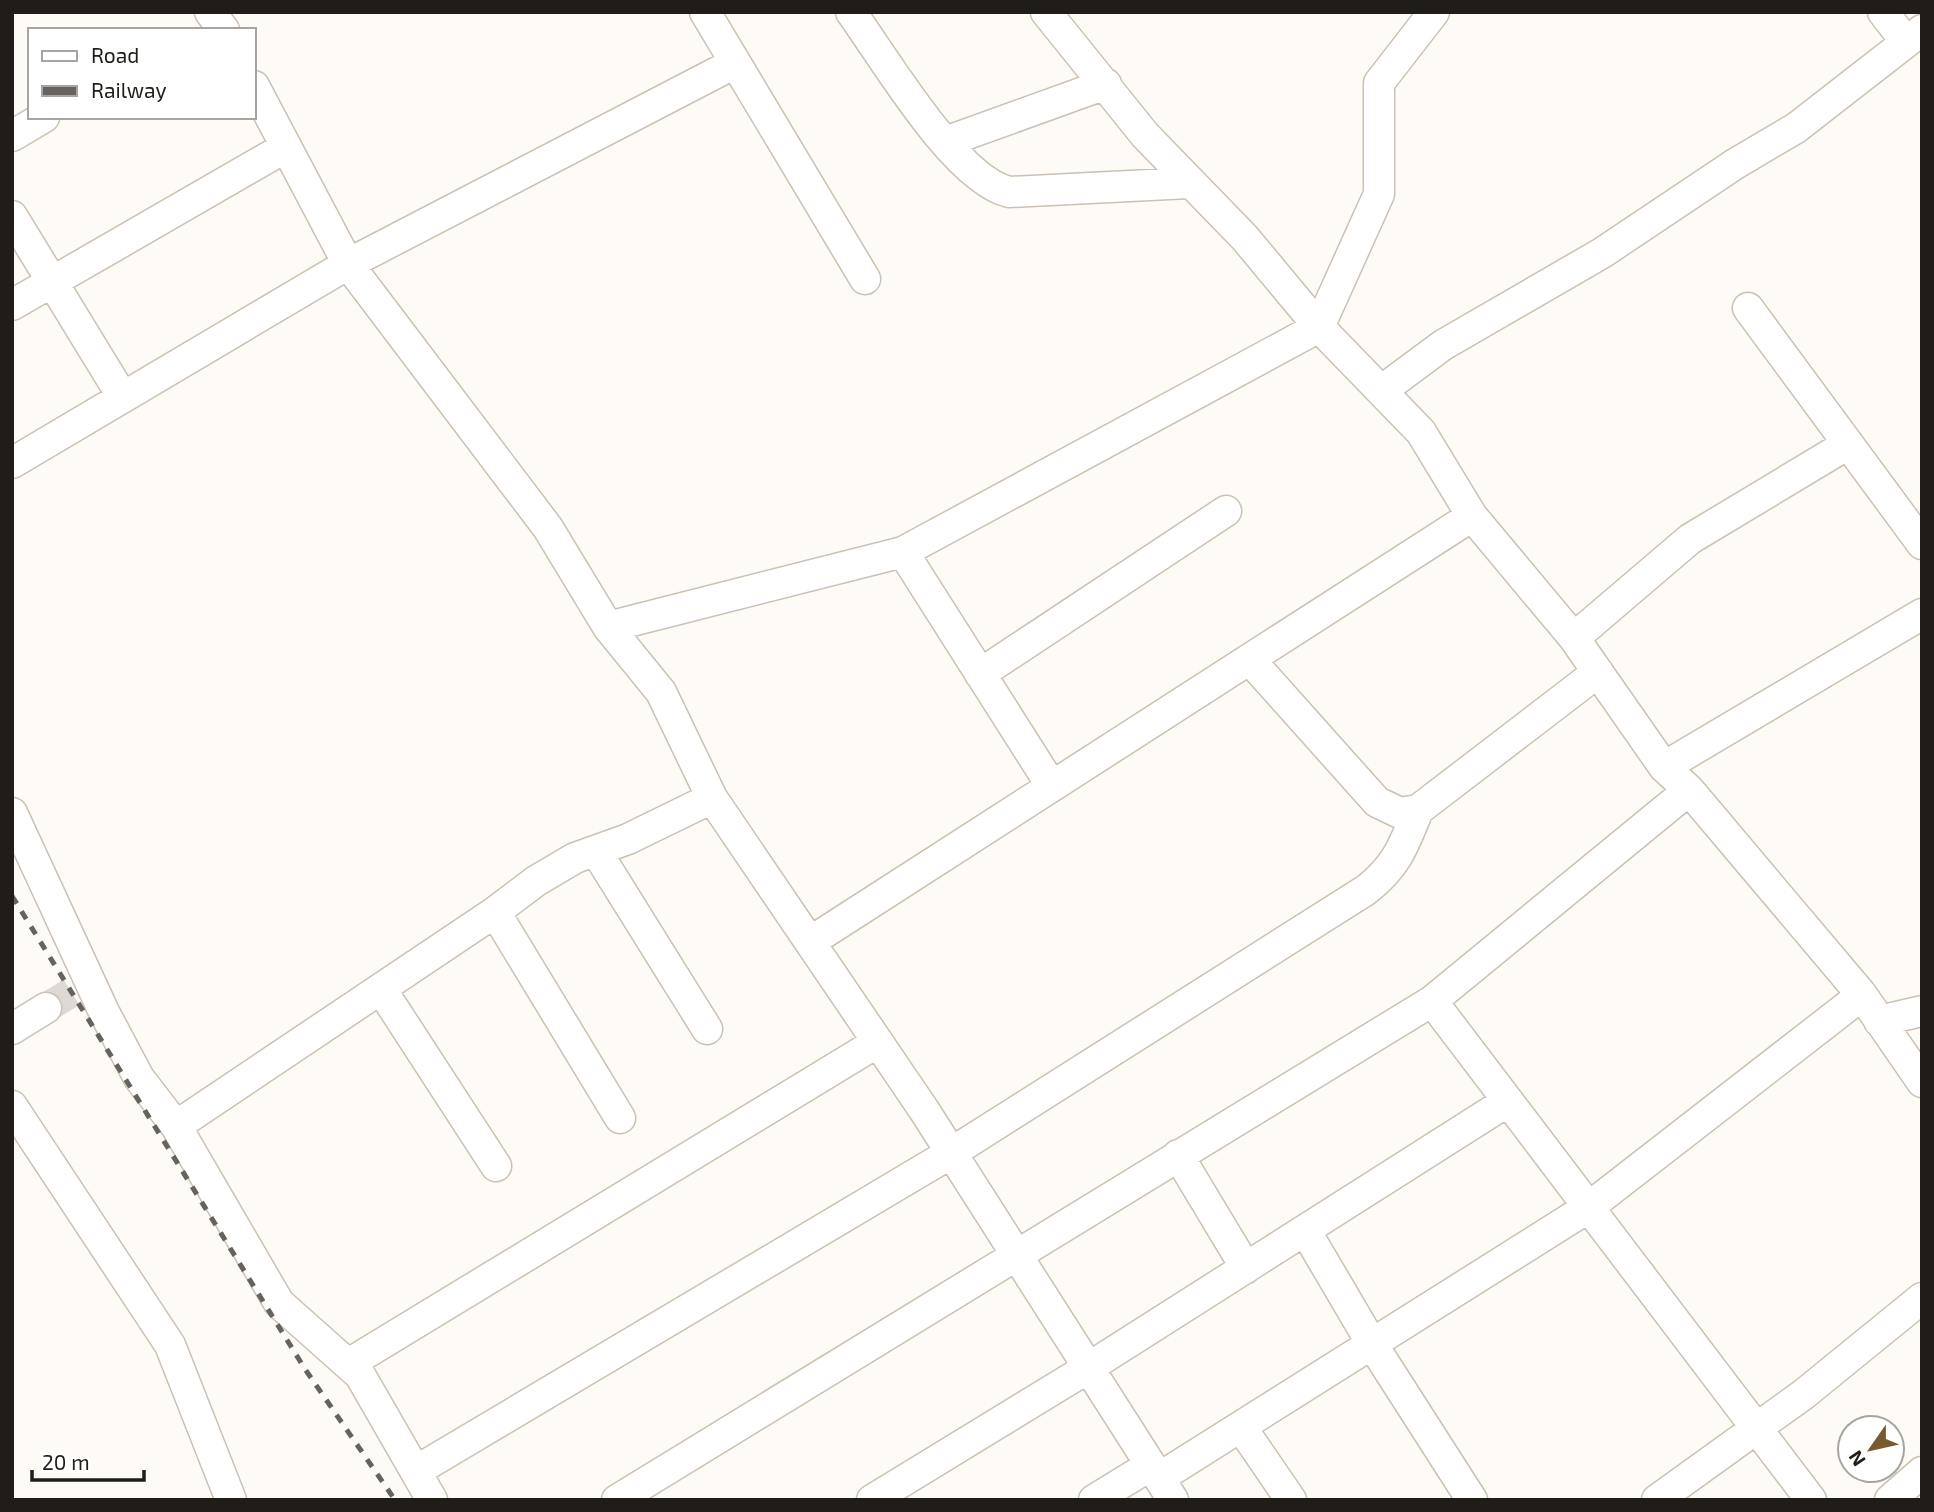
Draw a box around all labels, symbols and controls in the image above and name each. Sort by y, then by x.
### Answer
legend [28,28,256,119]
text: Road [91,42,139,67]
text: Railway [91,77,167,102]
north arrow [1836,1414,1906,1484]
scale bar [32,1438,144,1482]
text: N [1843,1447,1870,1471]
text: 20 m [42,1449,90,1474]

